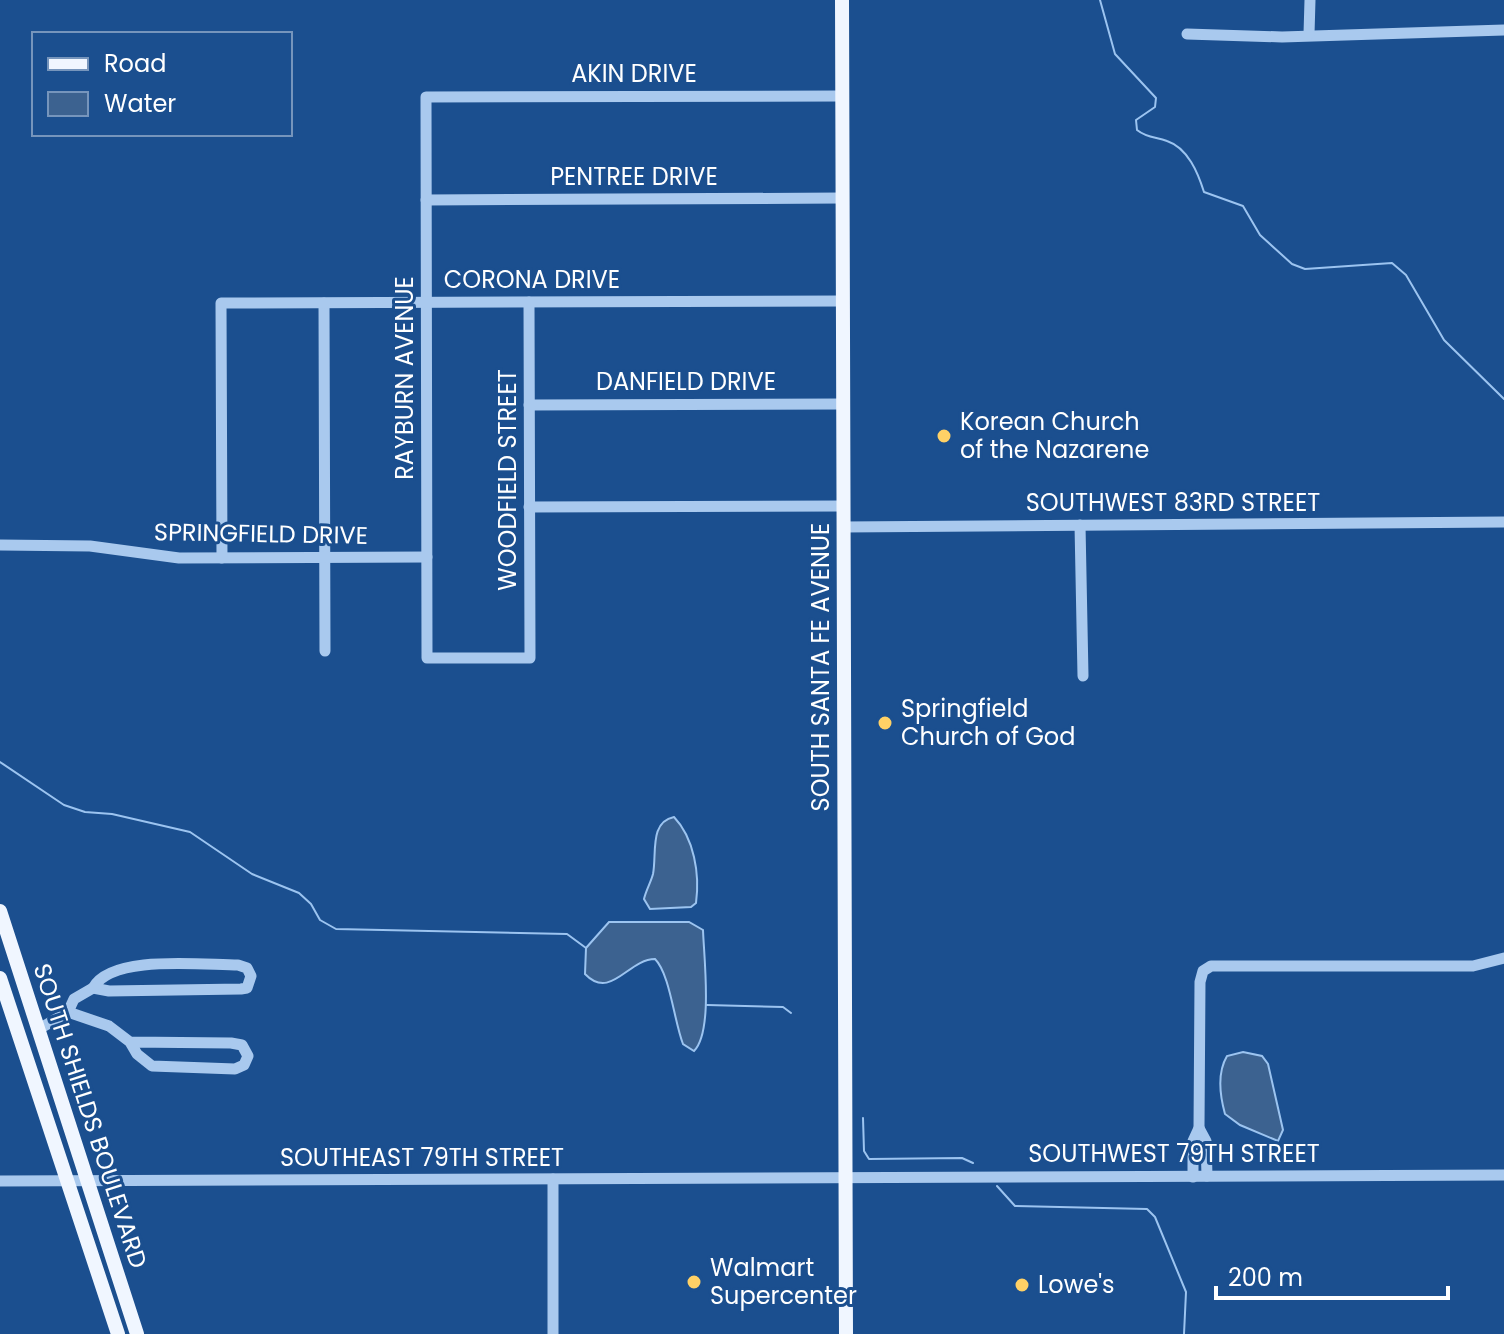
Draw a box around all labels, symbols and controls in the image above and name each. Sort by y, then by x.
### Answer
legend [32,32,292,136]
text: Road [104,47,166,80]
street label: AKIN DRIVE [571,57,697,90]
text: Water [104,87,176,120]
street label: PENTREE DRIVE [550,160,718,193]
street label: CORONA DRIVE [444,263,620,296]
street label: RAYBURN AVENUE [388,276,421,480]
street label: DANFIELD DRIVE [596,365,776,398]
street label: WOODFIELD STREET [491,369,524,591]
place label: Korean Church of the Nazarene [960,405,1149,466]
marker: Korean Church of the Nazarene [935,427,953,445]
street label: SOUTHWEST 83RD STREET [1026,486,1320,519]
street label: SPRINGFIELD DRIVE [154,515,368,552]
street label: SOUTH SANTA FE AVENUE [804,523,837,811]
place label: Springfield Church of God [901,692,1075,753]
marker: Springfield Church of God [876,714,894,732]
street label: SOUTH SHIELDS BOULEVARD [26,959,155,1272]
street label: SOUTHWEST 79TH STREET [1028,1137,1320,1170]
street label: SOUTHEAST 79TH STREET [280,1141,564,1174]
scale bar [1216,1250,1448,1300]
place label: Walmart Supercenter [710,1251,857,1312]
text: 200 m [1228,1261,1303,1294]
place label: Lowe's [1038,1268,1115,1301]
marker: Walmart Supercenter [685,1273,703,1291]
marker: Lowe's [1013,1276,1031,1294]

